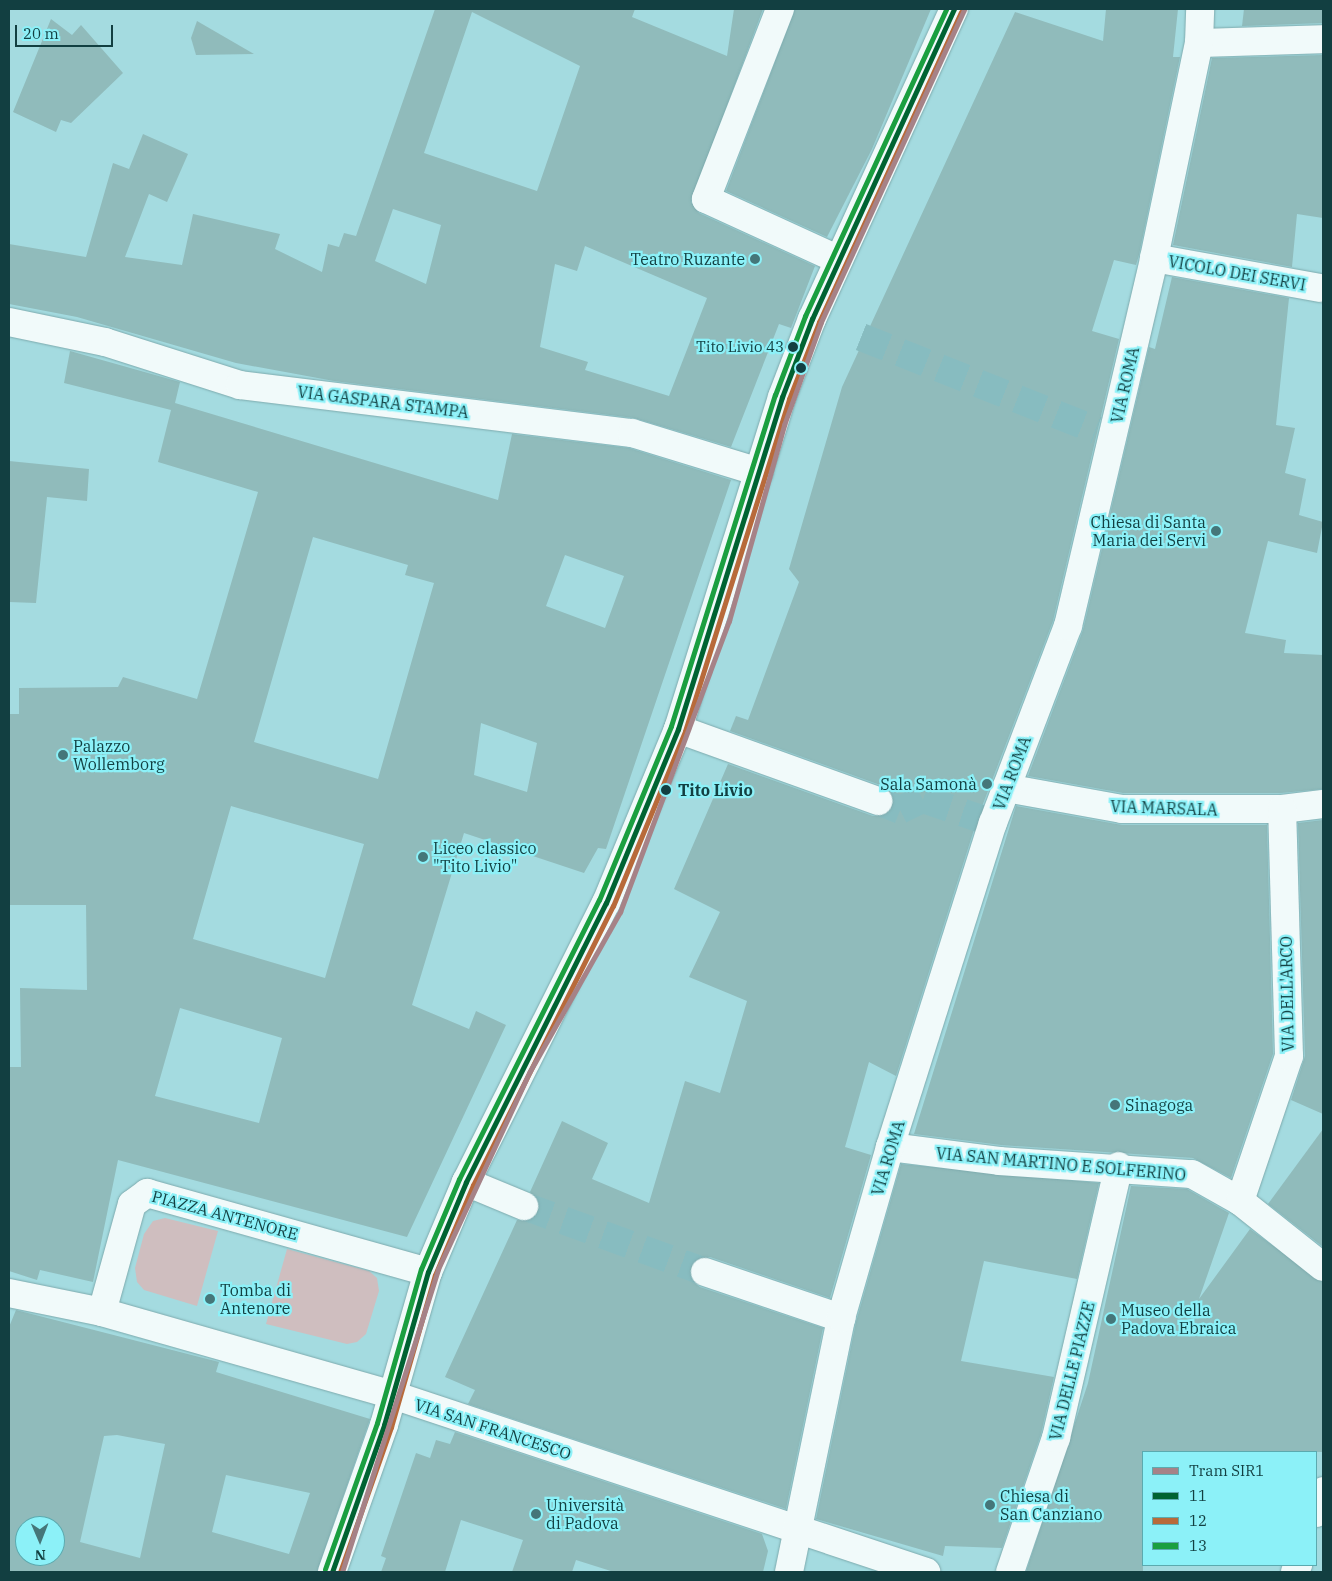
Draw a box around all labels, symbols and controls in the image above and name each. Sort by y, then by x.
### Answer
scale bar [18,15,115,47]
text: 20 m [23,24,59,43]
place label: Teatro Ruzante [631,249,745,269]
street label: VICOLO DEI SERVI [1167,251,1307,295]
marker: Teatro Ruzante [749,253,761,265]
place label: Tito Livio 43 [696,338,784,356]
marker: Tito Livio 43 [788,342,798,352]
street label: VIA ROMA [1107,345,1143,425]
unlabelled marker [796,363,806,373]
street label: VIA GASPARA STAMPA [296,382,470,422]
place label: Chiesa di Santa Maria dei Servi [1091,512,1206,550]
marker: Chiesa di Santa Maria dei Servi [1210,525,1222,537]
street label: VIA ROMA [989,733,1035,813]
place label: Palazzo Wollemborg [73,736,165,774]
marker: Palazzo Wollemborg [57,749,69,761]
place label: Sala Samonà [880,774,977,794]
marker: Sala Samonà [981,778,993,790]
place label: Tito Livio [678,780,753,800]
marker: Tito Livio [658,782,674,798]
street label: VIA MARSALA [1110,797,1218,819]
place label: Liceo classico "Tito Livio" [433,838,536,876]
marker: Liceo classico "Tito Livio" [417,851,429,863]
street label: VIA DELL'ARCO [1276,936,1298,1052]
place label: Sinagoga [1125,1095,1193,1115]
marker: Sinagoga [1109,1099,1121,1111]
street label: VIA ROMA [867,1118,909,1198]
street label: VIA SAN MARTINO E SOLFERINO [935,1144,1187,1184]
street label: PIAZZA ANTENORE [150,1186,300,1244]
place label: Tomba di Antenore [220,1280,291,1318]
marker: Tomba di Antenore [204,1293,216,1305]
street label: VIA DELLE PIAZZE [1045,1300,1099,1442]
place label: Museo della Padova Ebraica [1121,1300,1237,1338]
marker: Museo della Padova Ebraica [1105,1313,1117,1325]
street label: VIA SAN FRANCESCO [412,1395,574,1463]
legend [1142,1451,1317,1566]
text: Tram SIR1 [1189,1461,1264,1480]
place label: Chiesa di San Canziano [1000,1486,1102,1524]
text: 11 [1189,1486,1207,1505]
place label: Università di Padova [546,1495,624,1533]
marker: Chiesa di San Canziano [984,1499,996,1511]
marker: Università di Padova [530,1508,542,1520]
text: 12 [1189,1511,1207,1530]
north arrow [15,1516,65,1566]
text: 13 [1189,1536,1207,1555]
text: N [35,1546,46,1564]

